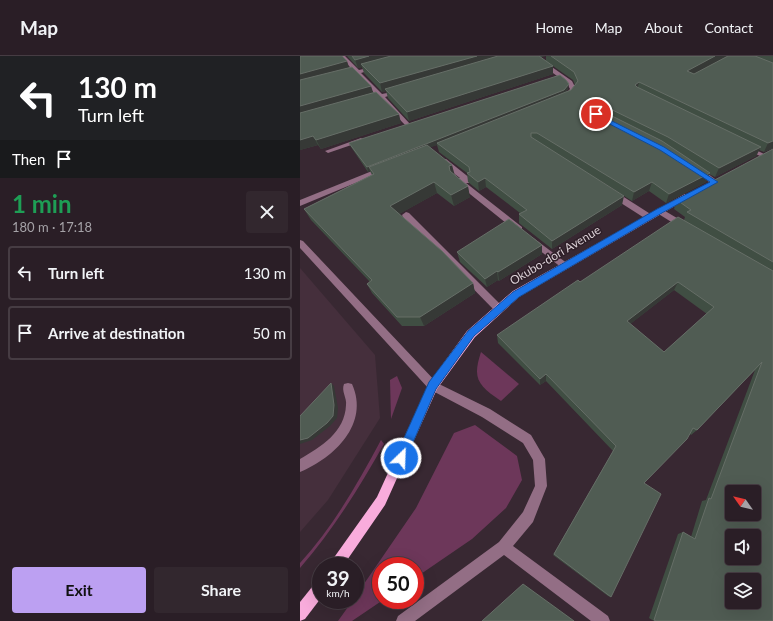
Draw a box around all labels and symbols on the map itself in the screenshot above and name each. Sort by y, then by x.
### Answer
pin [579,97,613,131]
street label: Okubo-dori Avenue [507,222,603,288]
position arrow [380,437,422,479]
north arrow [725,485,761,521]
speed limit sign: 50 [372,557,424,609]

